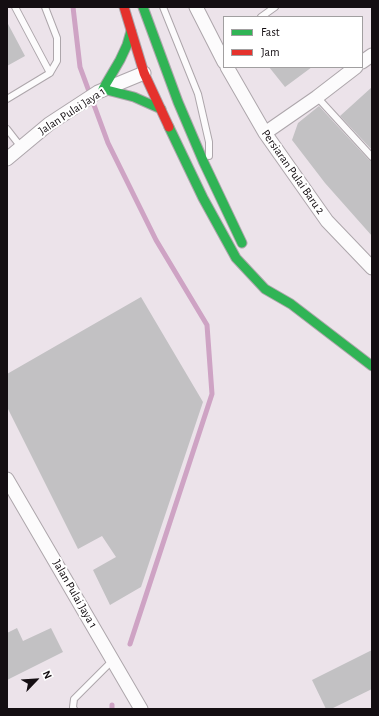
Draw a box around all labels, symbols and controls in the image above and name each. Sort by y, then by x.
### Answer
legend [223,16,363,68]
text: Fast [261,26,280,38]
text: Jam [261,46,280,58]
street label: Jalan Pulai Jaya 1 [36,84,108,138]
street label: Persiaran Pulai Baru 2 [258,127,328,217]
street label: Jalan Pulai Jaya 1 [50,557,100,631]
north arrow [16,660,56,700]
text: N [41,669,54,681]

